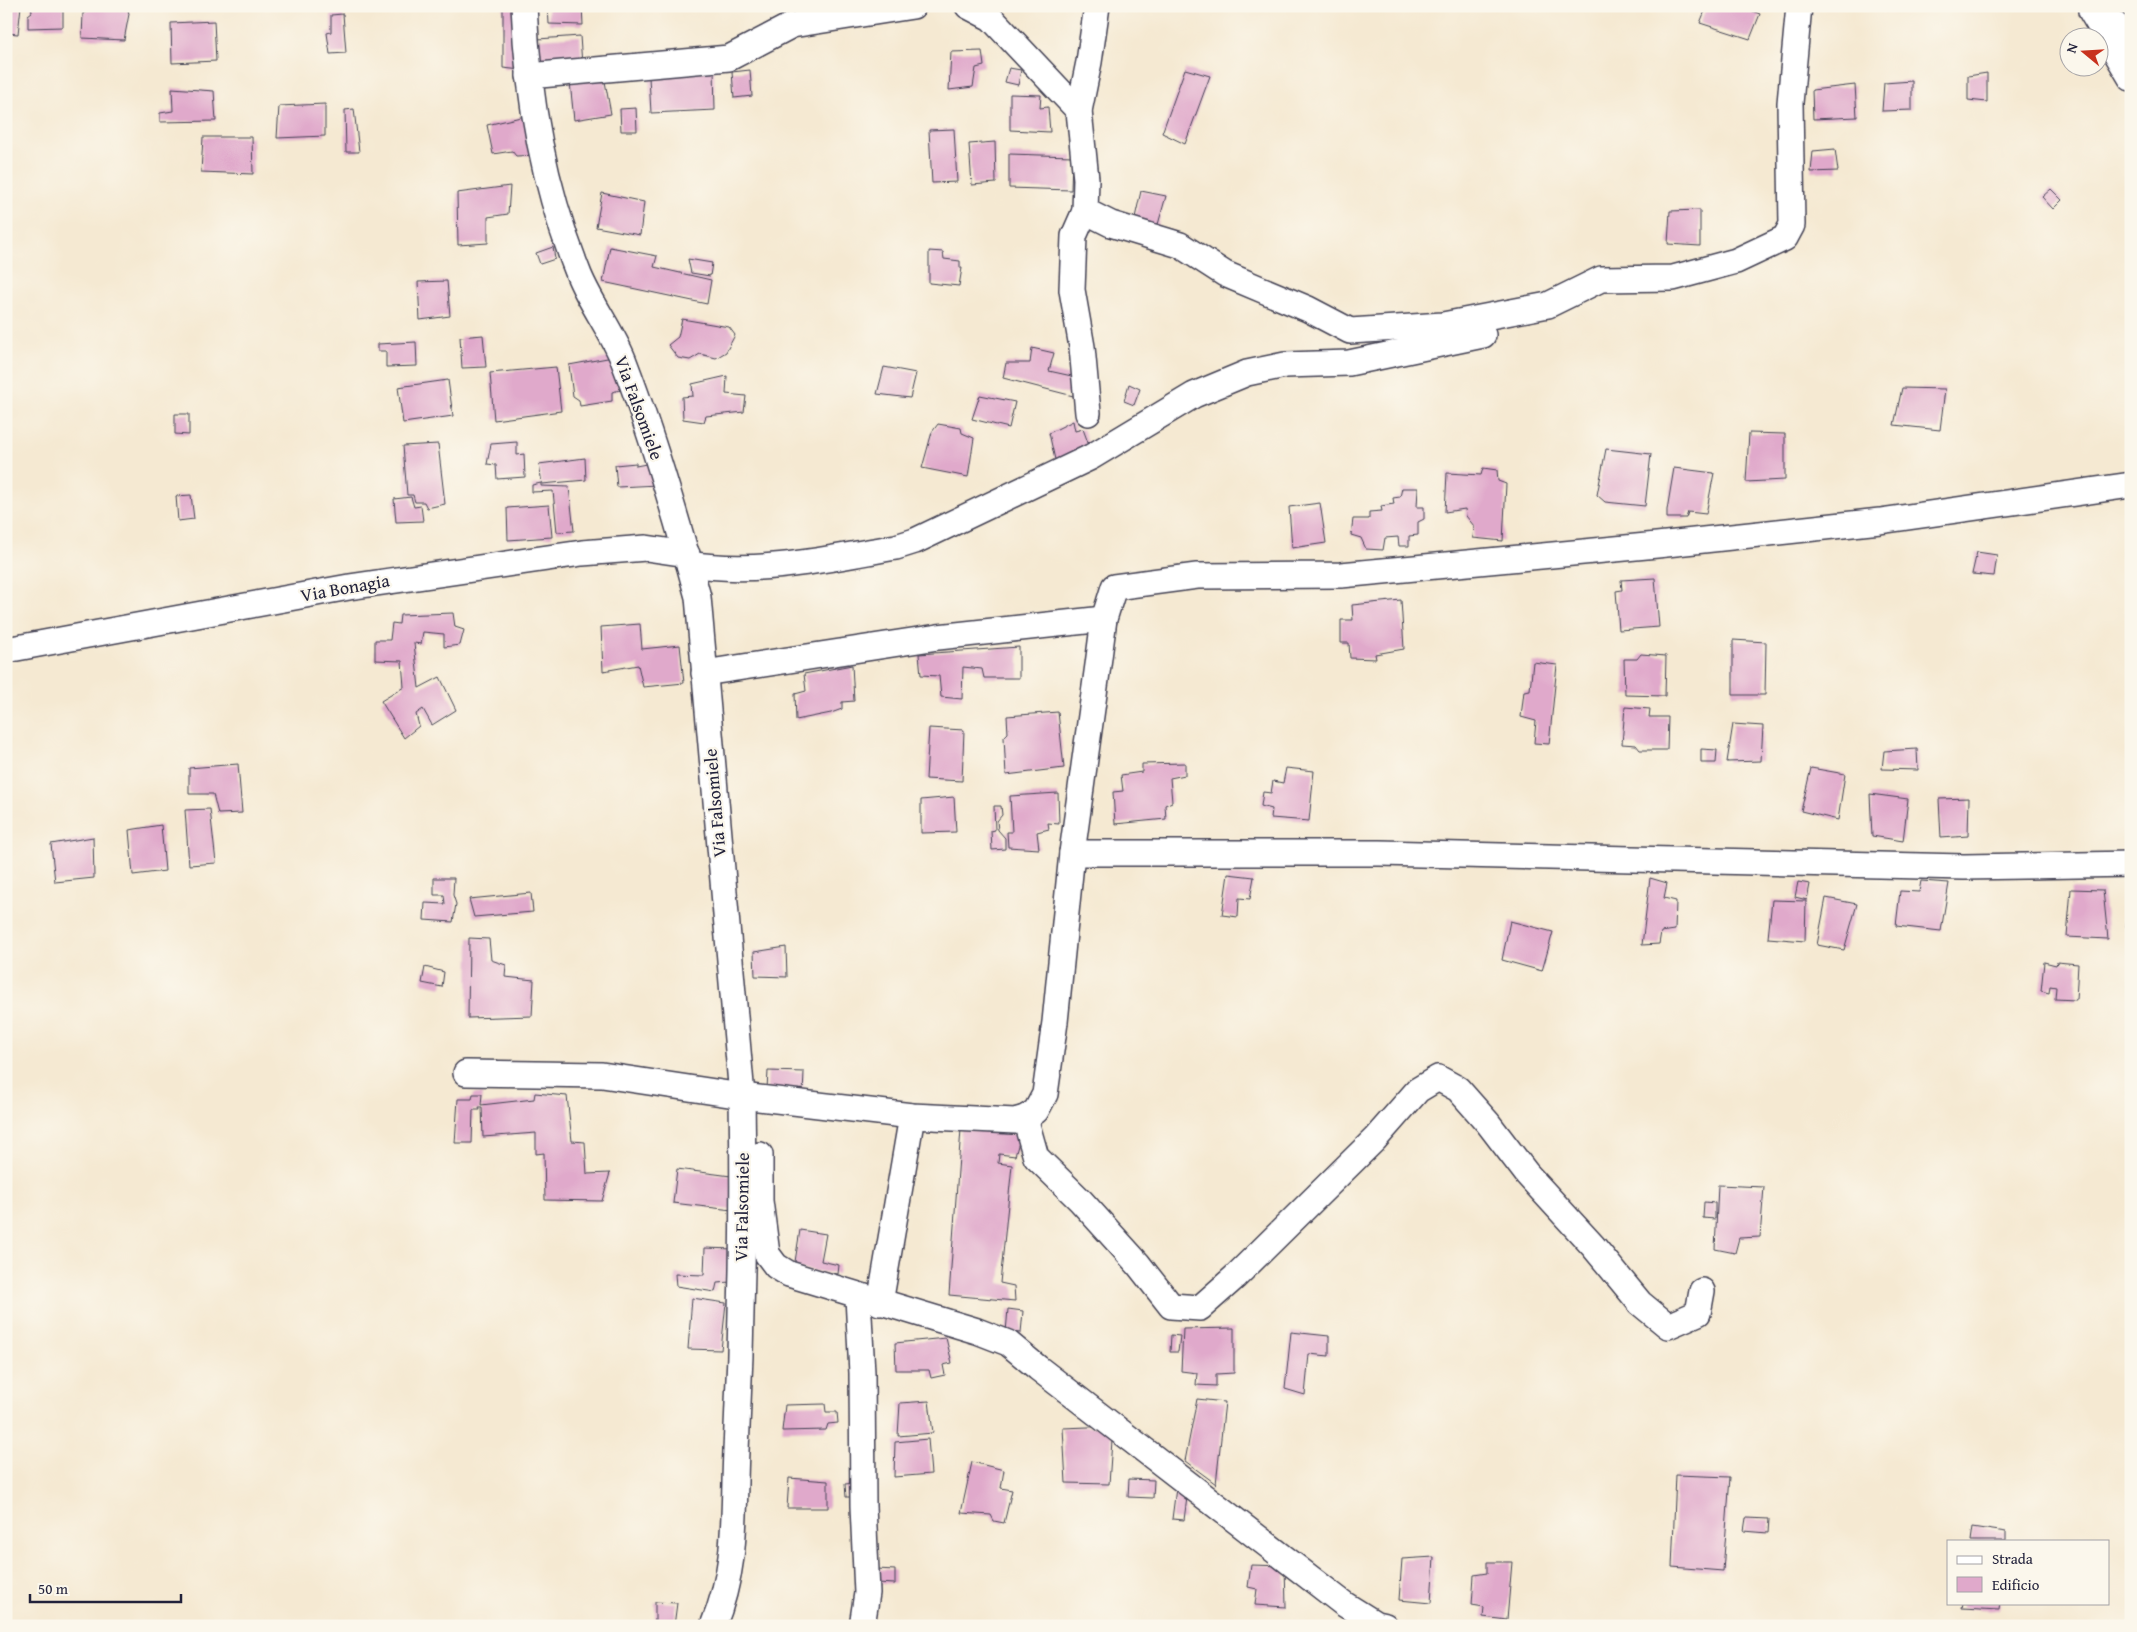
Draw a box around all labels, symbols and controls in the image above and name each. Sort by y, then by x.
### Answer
north arrow [2060,28,2110,78]
text: N [2061,40,2083,56]
street label: Via Falsomiele [608,352,671,464]
street label: Via Bonagia [298,566,392,609]
street label: Via Falsomiele [696,748,733,859]
street label: Via Falsomiele [727,1152,756,1262]
legend [1947,1540,2110,1604]
text: Strada [1992,1548,2033,1569]
scale bar [30,1572,181,1604]
text: Edificio [1992,1574,2040,1595]
text: 50 m [38,1578,69,1599]

